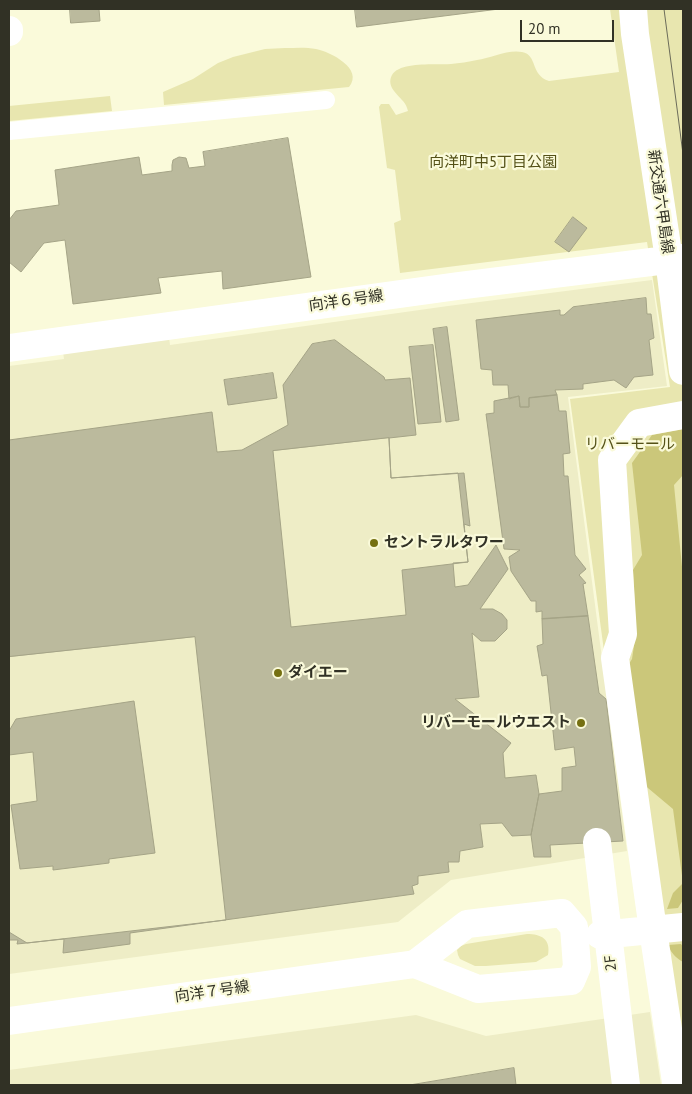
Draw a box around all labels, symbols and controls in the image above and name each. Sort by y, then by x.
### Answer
scale bar [522,10,616,42]
text: 20 m [528,19,561,38]
street label: 新交通六甲島線 [644,149,676,255]
park label: 向洋町中5丁目公園 [429,154,557,172]
street label: 向洋６号線 [308,287,384,315]
park label: リバーモール [585,436,675,454]
place label: セントラルタワー [384,534,504,552]
marker: セントラルタワー [368,537,380,549]
place label: ダイエー [288,664,348,682]
marker: ダイエー [272,667,284,679]
place label: リバーモールウエスト [421,714,571,732]
marker: リバーモールウエスト [575,717,587,729]
street label: 2F [601,954,621,972]
street label: 向洋７号線 [174,978,250,1006]

